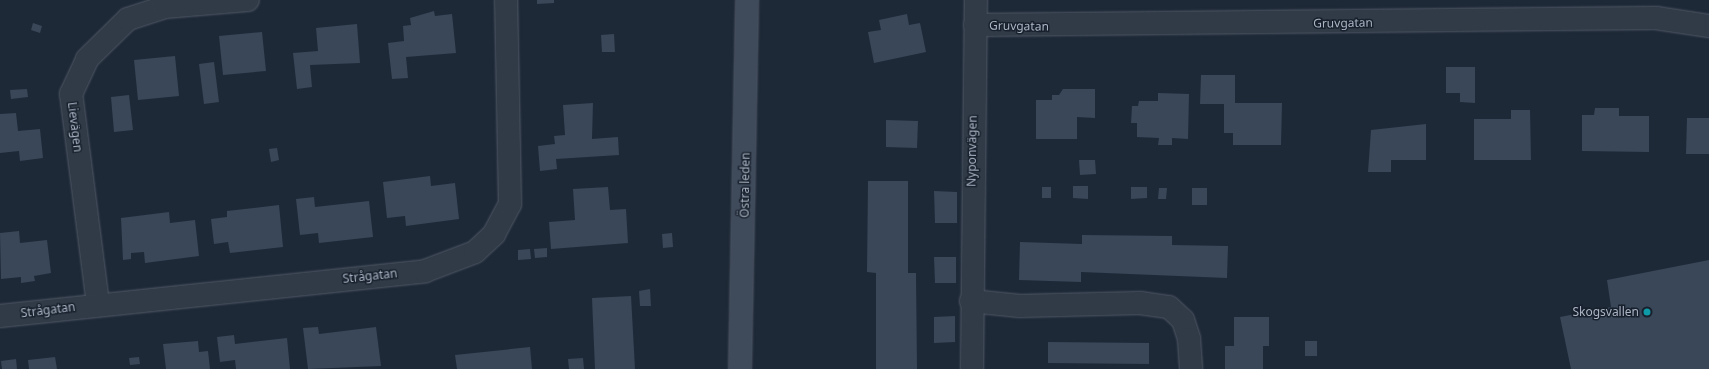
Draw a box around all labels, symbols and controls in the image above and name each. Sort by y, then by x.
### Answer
street label: Gruvgatan [1313,15,1373,31]
street label: Gruvgatan [989,18,1049,34]
street label: Lievägen [65,101,85,153]
street label: Nyponvägen [964,115,980,187]
street label: Östra leden [737,152,753,218]
street label: Strågatan [342,266,398,286]
street label: Strågatan [20,300,76,320]
place label: Skogsvallen [1572,305,1639,319]
marker: Skogsvallen [1642,307,1652,317]

